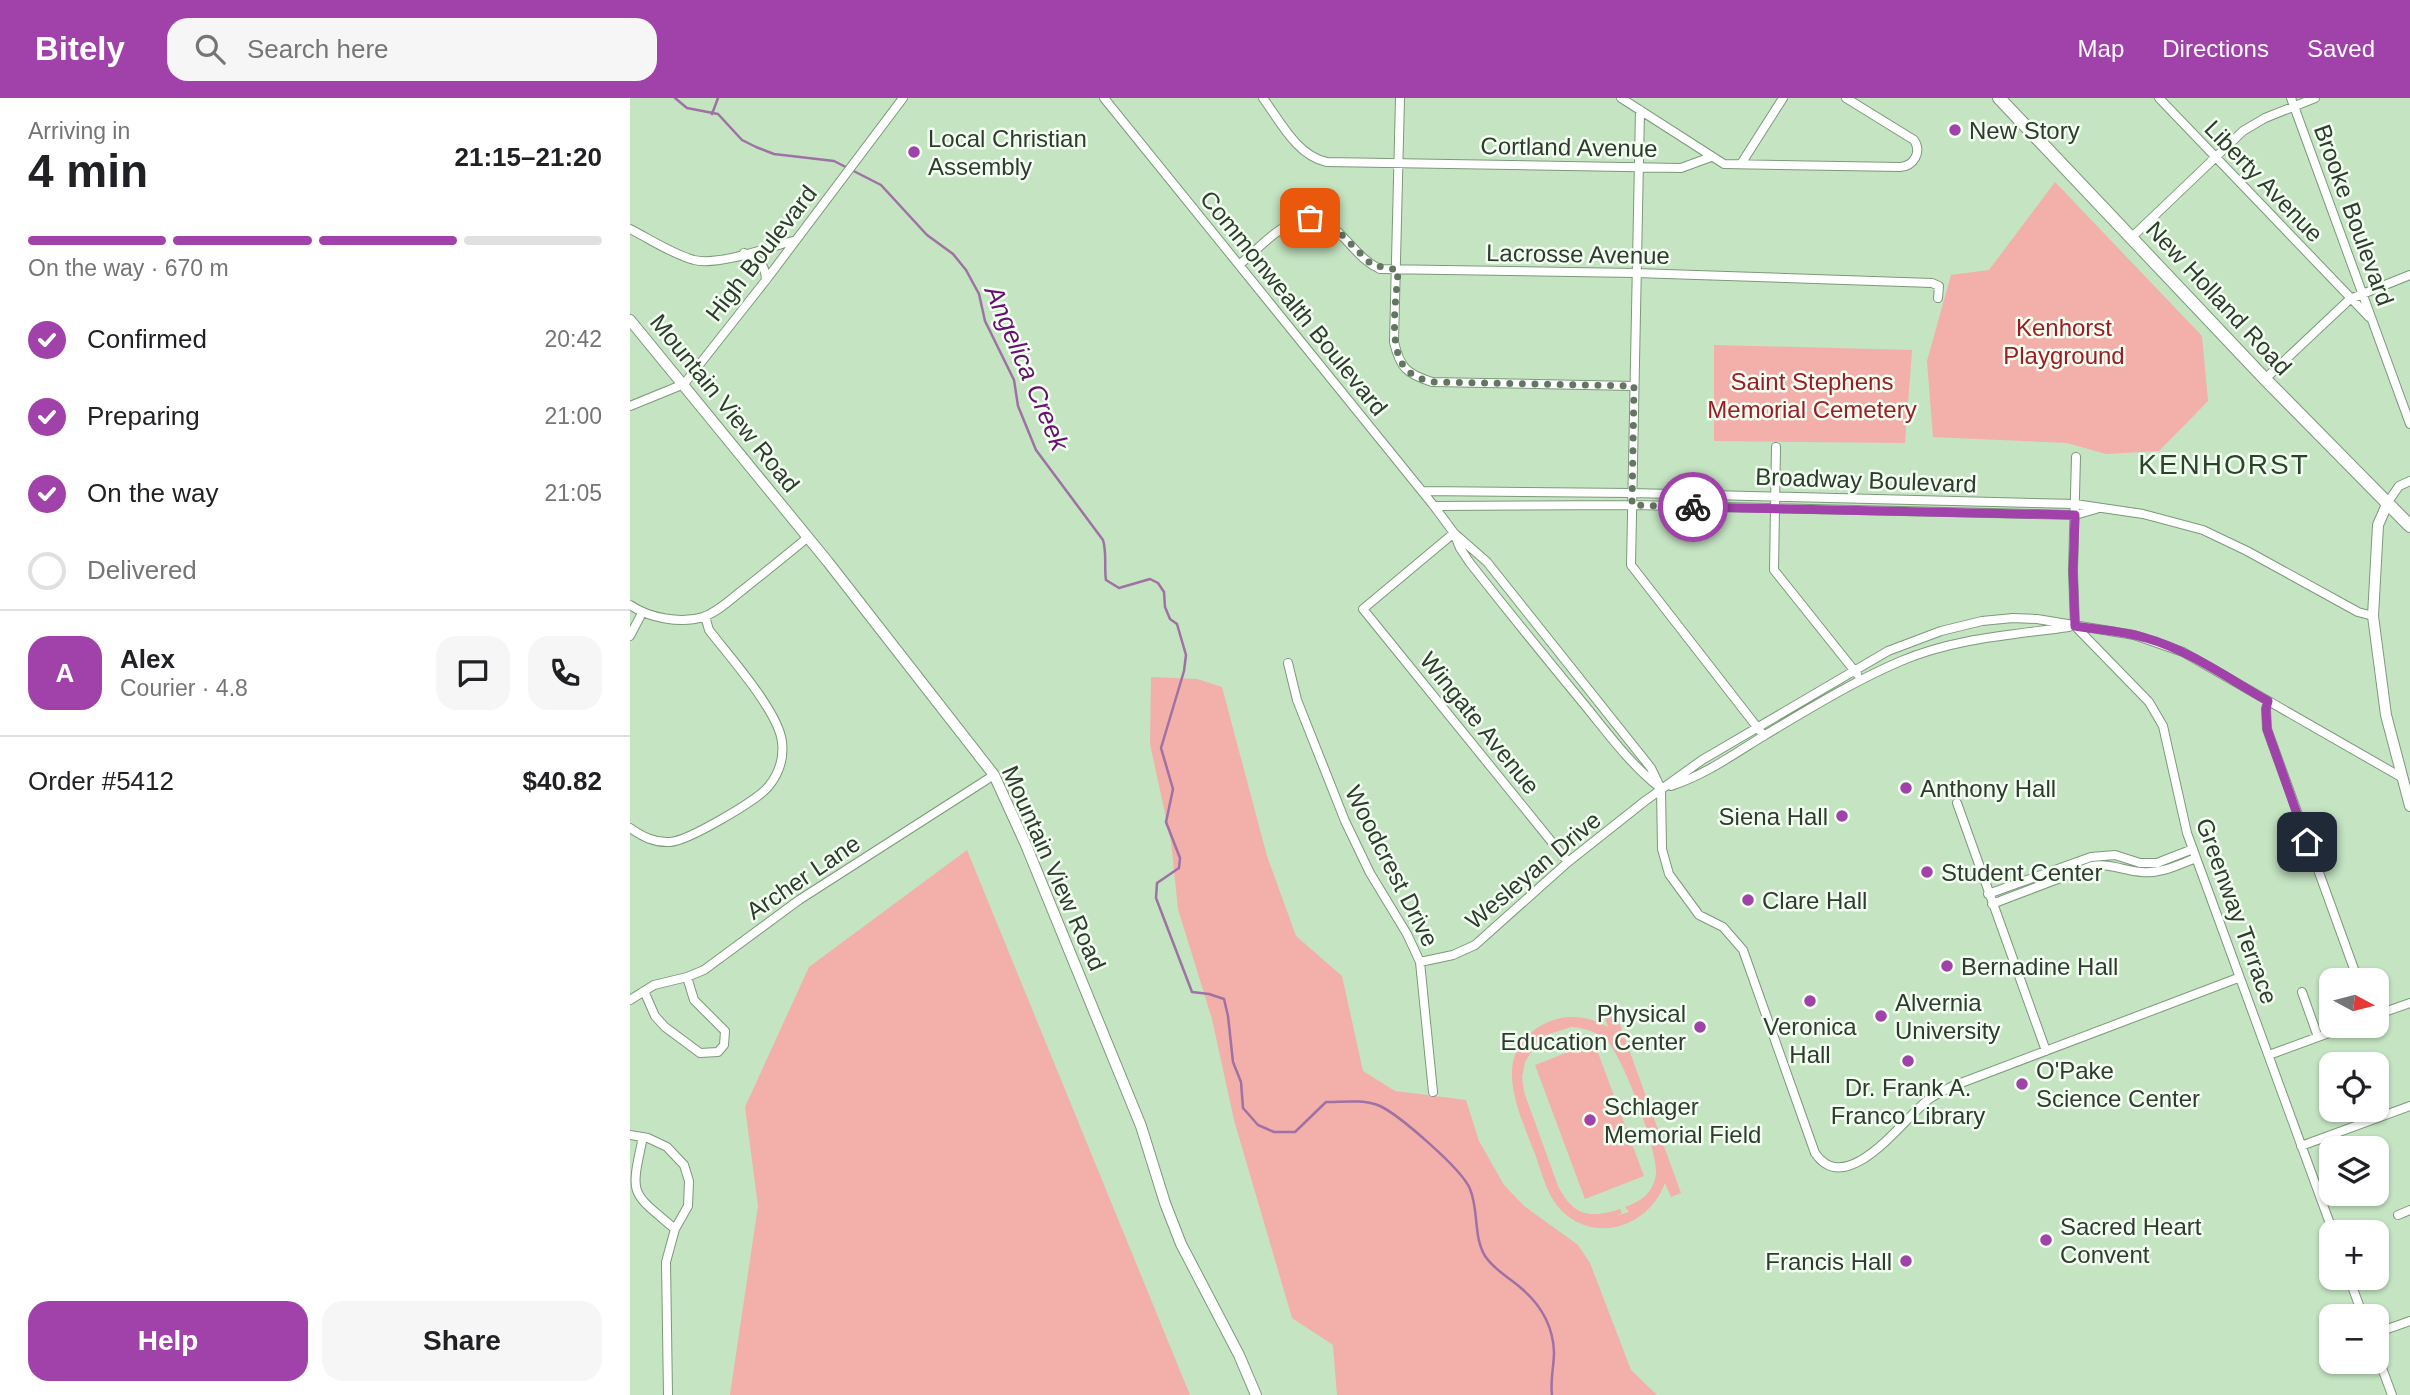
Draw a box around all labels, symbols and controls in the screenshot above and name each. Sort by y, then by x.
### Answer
search box [167,18,657,81]
text: Bitely [35,30,125,67]
icon: search [191,30,229,68]
text: Search here [247,34,389,64]
text: Map [2078,35,2124,62]
text: Directions [2162,35,2269,62]
text: Saved [2307,35,2375,62]
street label: Liberty Avenue [2199,115,2329,247]
place label: New Story [1969,117,2080,144]
text: Arriving in [28,118,130,144]
street label: Brooke Boulevard [2309,121,2399,309]
marker: New Story [1947,122,1963,138]
place label: Local Christian Assembly [928,125,1087,180]
street label: Cortland Avenue [1480,132,1658,162]
text: 21:15–21:20 [455,142,602,172]
marker: Local Christian Assembly [906,144,922,160]
text: 4 min [28,145,148,197]
street label: High Boulevard [700,180,822,326]
street label: Commonwealth Boulevard [1195,185,1393,421]
pin [1280,188,1340,248]
icon: bag [1291,199,1329,237]
street label: New Holland Road [2141,216,2297,380]
street label: Lacrosse Avenue [1486,239,1670,269]
text: On the way · 670 m [28,255,229,281]
water label: Angelica Creek [978,279,1076,457]
street label: Mountain View Road [645,309,805,497]
park label: Kenhorst Playground [2003,314,2125,369]
icon: check [28,321,66,359]
text: Confirmed [87,324,207,354]
text: 20:42 [544,326,602,352]
park label: Saint Stephens Memorial Cemetery [1707,368,1917,423]
icon: check [28,398,66,436]
text: Preparing [87,401,200,431]
text: 21:00 [544,403,602,429]
district label: KENHORST [2138,449,2310,480]
street label: Broadway Boulevard [1755,463,1977,497]
courier [1658,472,1728,542]
icon: check [28,475,66,513]
text: On the way [87,478,219,508]
text: 21:05 [544,480,602,506]
icon: bike [1674,488,1712,526]
text: Delivered [87,555,197,585]
button: chat [436,636,510,710]
button: phone [528,636,602,710]
text: Alex [120,644,175,674]
street label: Wingate Avenue [1415,647,1545,799]
text: A [56,658,74,688]
text: Courier · 4.8 [120,675,248,701]
street label: Mountain View Road [997,762,1111,974]
text: Order #5412 [28,766,174,796]
text: $40.82 [522,766,602,796]
place label: Anthony Hall [1920,775,2056,802]
marker: Anthony Hall [1898,780,1914,796]
street label: Woodcrest Drive [1340,781,1444,951]
place label: Siena Hall [1719,803,1828,830]
street label: Wesleyan Drive [1460,806,1606,934]
marker: Siena Hall [1834,808,1850,824]
pin [2277,812,2337,872]
street label: Greenway Terrace [2191,814,2283,1008]
icon: home [2288,823,2326,861]
street label: Archer Lane [741,829,865,925]
place label: Student Center [1941,859,2102,886]
marker: Student Center [1919,864,1935,880]
place label: Clare Hall [1762,887,1867,914]
marker: Clare Hall [1740,892,1756,908]
place label: Bernadine Hall [1961,953,2118,980]
marker: Bernadine Hall [1939,958,1955,974]
north arrow [2319,968,2389,1038]
map controls [2319,968,2389,1374]
place label: Alvernia University [1895,989,2000,1044]
marker: Veronica Hall [1802,993,1818,1009]
place label: Physical Education Center [1501,1000,1686,1055]
marker: Alvernia University [1873,1008,1889,1024]
place label: Veronica Hall [1763,1013,1857,1068]
marker: Physical Education Center [1692,1019,1708,1035]
button: locate [2319,1052,2389,1122]
marker: Dr. Frank A. Franco Library [1900,1053,1916,1069]
place label: O'Pake Science Center [2036,1057,2200,1112]
place label: Dr. Frank A. Franco Library [1831,1074,1985,1129]
marker: O'Pake Science Center [2014,1076,2030,1092]
place label: Schlager Memorial Field [1604,1093,1761,1148]
marker: Schlager Memorial Field [1582,1112,1598,1128]
button: layers [2319,1136,2389,1206]
place label: Sacred Heart Convent [2060,1213,2202,1268]
button: + [2319,1220,2389,1290]
marker: Sacred Heart Convent [2038,1232,2054,1248]
place label: Francis Hall [1765,1248,1892,1275]
marker: Francis Hall [1898,1253,1914,1269]
button: Help [28,1301,308,1381]
button: Share [322,1301,602,1381]
button: − [2319,1304,2389,1374]

